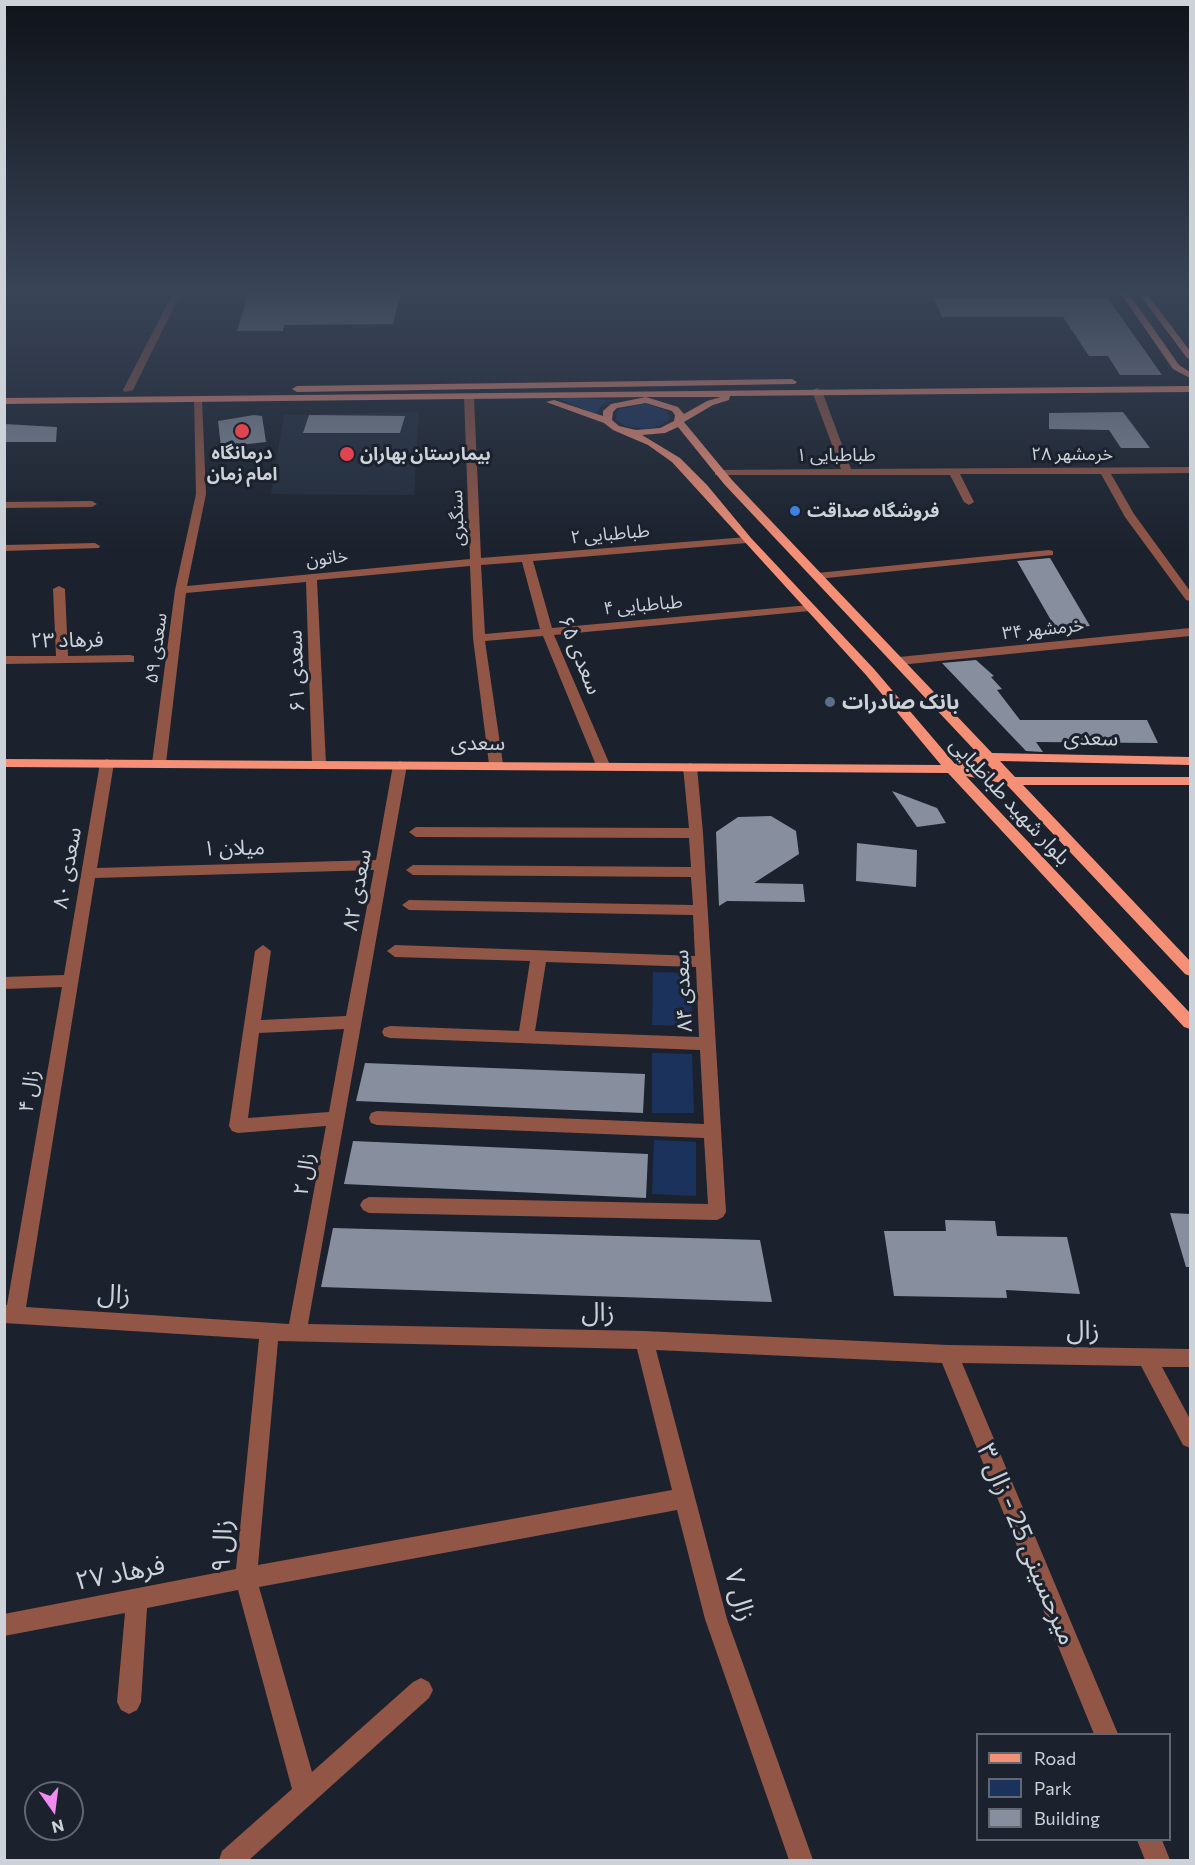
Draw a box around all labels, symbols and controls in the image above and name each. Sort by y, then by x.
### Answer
marker: درمانگاه امام زمان [233,422,251,440]
place label: درمانگاه امام زمان [207,442,277,484]
place label: بیمارستان بهاران [360,443,491,465]
street label: خرمشهر ۲۸ [1031,443,1113,465]
street label: طباطبایی ۱ [796,444,876,466]
marker: بیمارستان بهاران [338,445,356,463]
street label: سنگبری [445,489,469,547]
place label: فروشگاه صداقت [807,500,939,522]
marker: فروشگاه صداقت [788,504,802,518]
street label: طباطبایی ۲ [569,520,651,548]
street label: خاتون [305,545,349,571]
street label: طباطبایی ۴ [602,591,684,619]
street label: سعدی ۵۹ [140,611,172,685]
street label: سعدی ۶۵ [553,612,607,698]
street label: خرمشهر ۳۴ [1001,614,1085,644]
street label: فرهاد ۲۳ [30,627,104,653]
street label: سعدی ۶۱ [282,629,310,713]
place label: بانک صادرات [842,689,959,715]
marker: بانک صادرات [823,695,837,709]
street label: سعدی [1064,725,1118,751]
street label: سعدی [451,730,505,756]
street label: بلوار شهید طباطبایی [944,732,1076,870]
street label: سعدی ۸۰ [47,825,87,911]
street label: میلان ۱ [203,835,265,861]
street label: سعدی ۸۲ [337,847,377,933]
street label: سعدی ۸۴ [668,949,698,1033]
street label: زال ۴ [13,1068,45,1114]
street label: زال ۲ [288,1151,320,1197]
street label: زال [96,1277,132,1311]
street label: زال [581,1296,615,1328]
street label: زال [1066,1314,1100,1346]
street label: میرحسینی 25 - زال ۳ [970,1438,1084,1650]
street label: زال ۹ [205,1519,239,1573]
street label: فرهاد ۲۷ [73,1549,167,1597]
street label: زال ۷ [718,1565,762,1625]
legend [976,1733,1171,1841]
text: Road [1034,1747,1076,1769]
text: Park [1034,1777,1072,1799]
north arrow [24,1781,84,1841]
text: Building [1034,1807,1100,1829]
text: N [50,1816,66,1838]

